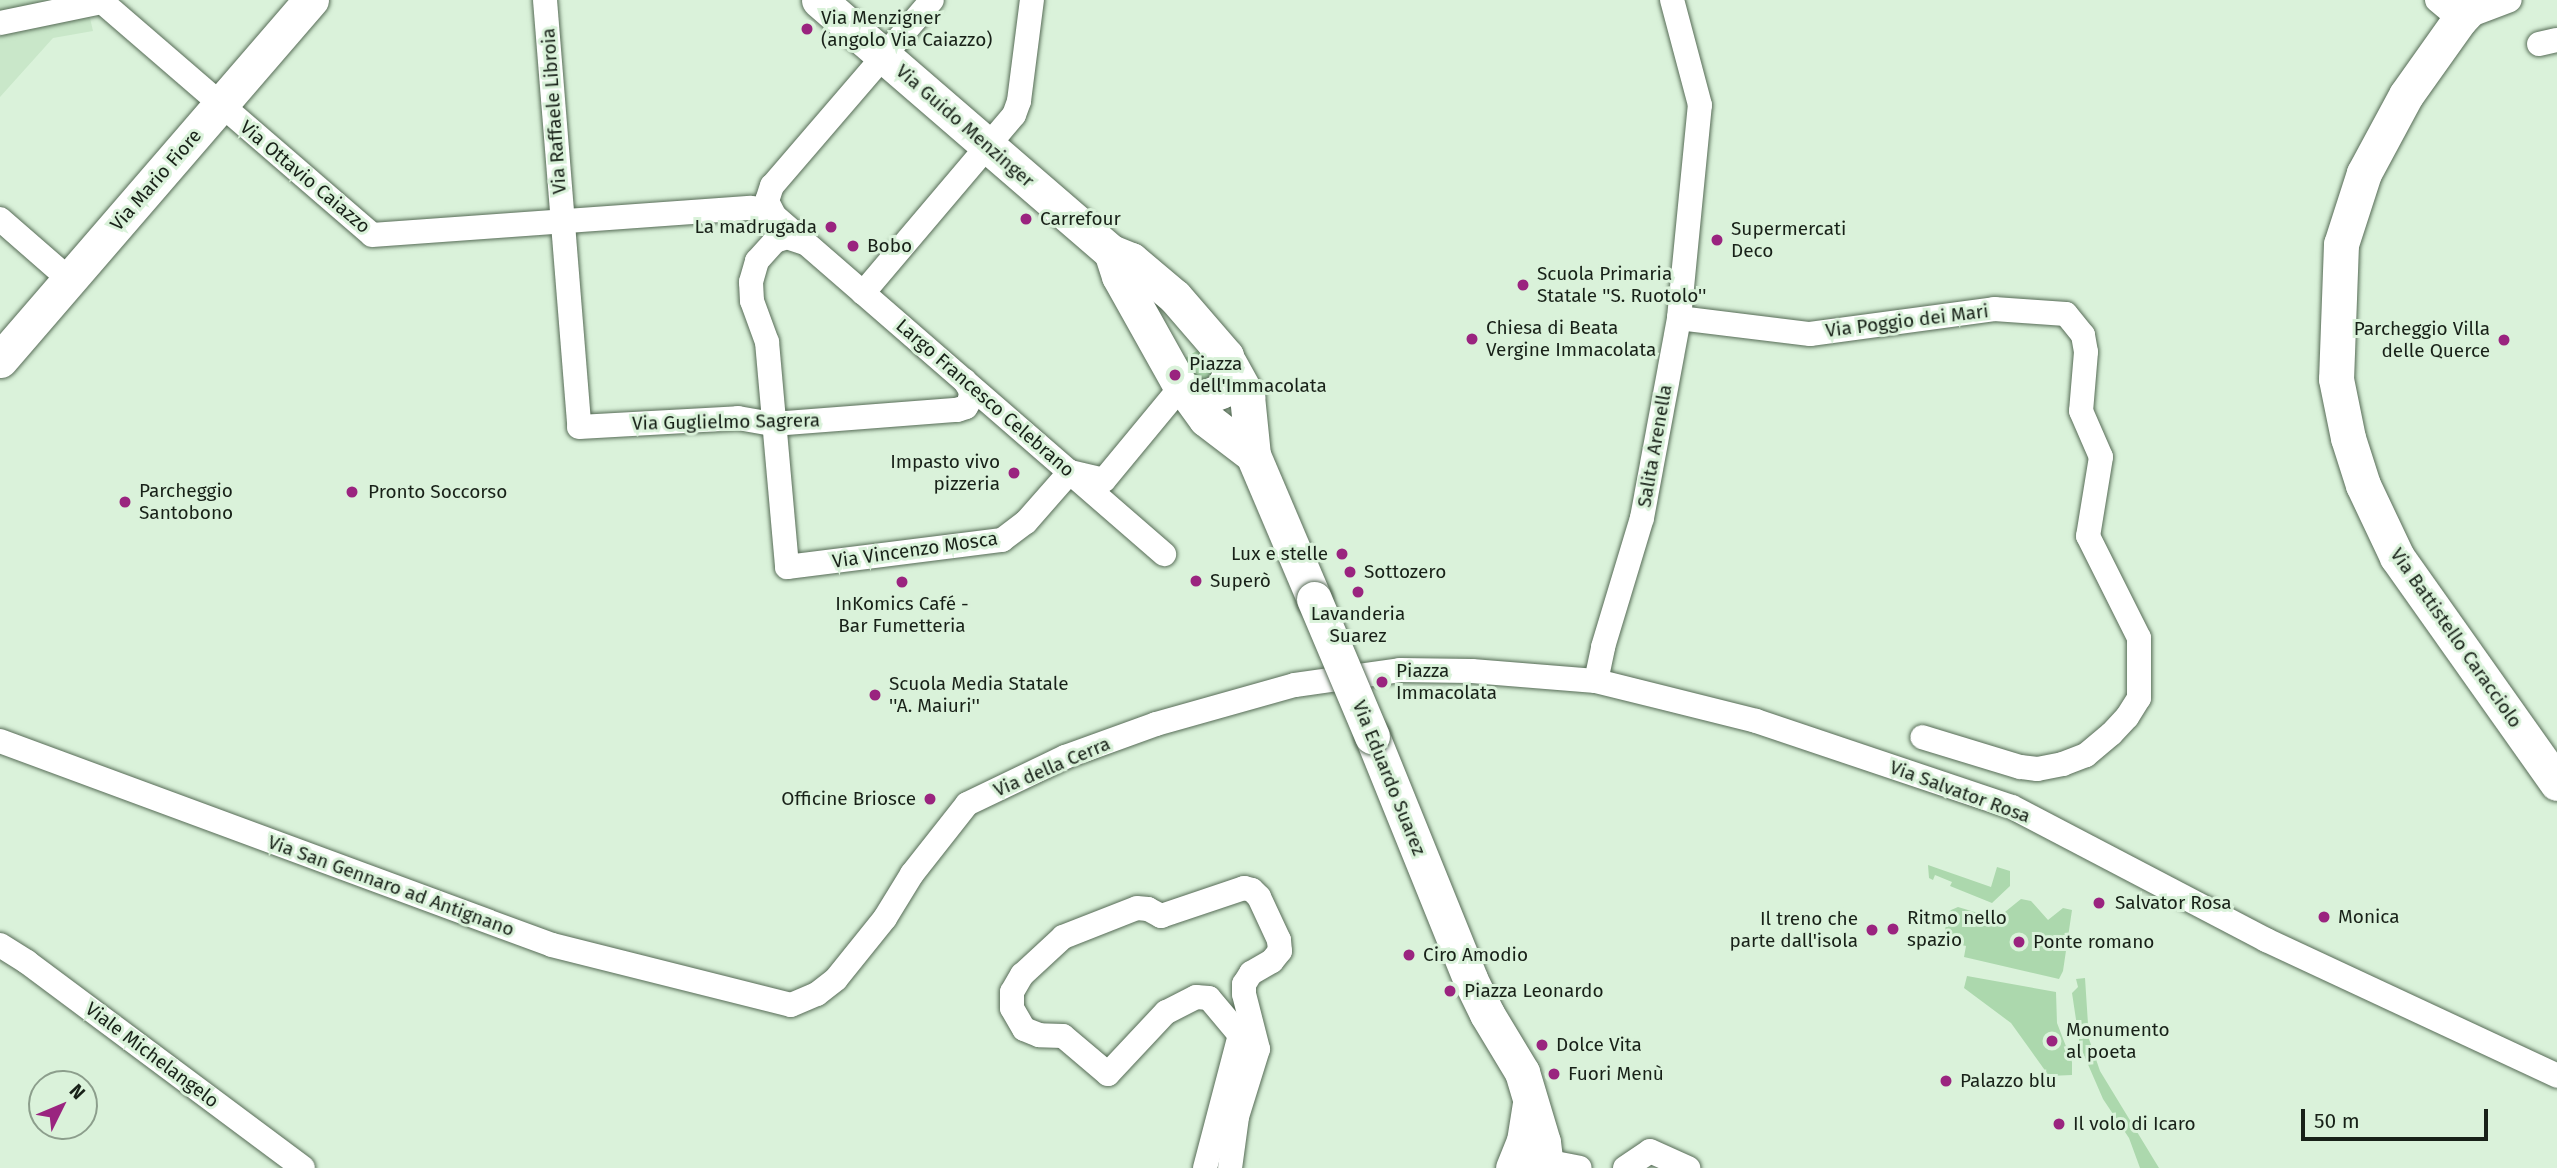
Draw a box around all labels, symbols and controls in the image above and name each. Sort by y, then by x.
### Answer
place label: Via Menzigner (angolo Via Caiazzo) [821,7,992,51]
marker: Via Menzigner (angolo Via Caiazzo) [799,21,815,37]
street label: Via Raffaele Libroia [537,27,571,195]
street label: Via Guido Menzinger [891,60,1039,192]
street label: Via Ottavio Caiazzo [235,116,375,238]
street label: Via Mario Fiore [106,124,206,236]
place label: Carrefour [1040,208,1121,230]
marker: Carrefour [1018,211,1034,227]
place label: La madrugada [694,216,817,238]
place label: Supermercati Deco [1731,218,1846,262]
marker: La madrugada [823,219,839,235]
marker: Supermercati Deco [1709,232,1725,248]
place label: Bobo [867,235,912,257]
marker: Bobo [845,238,861,254]
place label: Scuola Primaria Statale ''S. Ruotolo'' [1537,263,1706,307]
marker: Scuola Primaria Statale ''S. Ruotolo'' [1515,277,1531,293]
street label: Via Poggio dei Mari [1824,300,1990,342]
street label: Largo Francesco Celebrano [891,314,1079,482]
place label: Chiesa di Beata Vergine Immacolata [1486,317,1656,361]
place label: Parcheggio Villa delle Querce [2354,318,2490,362]
marker: Chiesa di Beata Vergine Immacolata [1464,331,1480,347]
marker: Parcheggio Villa delle Querce [2496,332,2512,348]
place label: Piazza dell'Immacolata [1189,353,1327,397]
marker: Piazza dell'Immacolata [1167,367,1183,383]
street label: Salita Arenella [1633,383,1677,509]
street label: Via Guglielmo Sagrera [632,409,820,435]
place label: Impasto vivo pizzeria [890,451,1000,495]
marker: Impasto vivo pizzeria [1006,465,1022,481]
place label: Parcheggio Santobono [139,480,233,524]
place label: Pronto Soccorso [368,481,507,503]
marker: Pronto Soccorso [342,482,362,502]
marker: Parcheggio Santobono [117,494,133,510]
street label: Via Vincenzo Mosca [831,527,999,573]
place label: Lux e stelle [1231,543,1328,565]
street label: Via Battistello Caracciolo [2385,544,2527,732]
marker: Lux e stelle [1334,546,1350,562]
place label: Sottozero [1364,561,1446,583]
marker: Sottozero [1342,564,1358,580]
place label: Superò [1210,570,1271,592]
marker: Superò [1188,573,1204,589]
marker: InKomics Café - Bar Fumetteria [894,574,910,590]
marker: Lavanderia Suarez [1350,584,1366,600]
place label: InKomics Café - Bar Fumetteria [835,593,969,637]
place label: Lavanderia Suarez [1311,603,1405,647]
place label: Piazza Immacolata [1396,660,1497,704]
place label: Scuola Media Statale ''A. Maiuri'' [889,673,1069,717]
marker: Piazza Immacolata [1374,674,1390,690]
marker: Scuola Media Statale ''A. Maiuri'' [867,687,883,703]
street label: Via Eduardo Suarez [1348,697,1430,859]
street label: Via della Cerra [990,732,1114,802]
street label: Via Salvator Rosa [1887,756,2033,828]
place label: Officine Briosce [781,788,916,810]
marker: Officine Briosce [922,791,938,807]
street label: Via San Gennaro ad Antignano [265,831,517,941]
place label: Salvator Rosa [2115,892,2232,914]
marker: Salvator Rosa [2089,893,2109,913]
place label: Monica [2338,906,2400,928]
place label: Ritmo nello spazio [1907,907,2007,951]
place label: Il treno che parte dall'isola [1730,908,1858,952]
marker: Monica [2316,909,2332,925]
marker: Ritmo nello spazio [1885,921,1901,937]
marker: Il treno che parte dall'isola [1864,922,1880,938]
place label: Ponte romano [2033,931,2154,953]
marker: Ponte romano [2011,934,2027,950]
place label: Ciro Amodio [1423,944,1528,966]
marker: Ciro Amodio [1401,947,1417,963]
place label: Piazza Leonardo [1464,980,1604,1002]
marker: Piazza Leonardo [1442,983,1458,999]
street label: Viale Michelangelo [81,997,223,1113]
place label: Monumento al poeta [2066,1019,2170,1063]
marker: Monumento al poeta [2044,1033,2060,1049]
place label: Dolce Vita [1556,1034,1642,1056]
marker: Dolce Vita [1534,1037,1550,1053]
place label: Fuori Menù [1568,1063,1664,1085]
marker: Fuori Menù [1546,1066,1562,1082]
north arrow [28,1070,98,1140]
place label: Palazzo blu [1960,1070,2056,1092]
marker: Palazzo blu [1938,1073,1954,1089]
text: N [65,1079,90,1104]
scale bar [2305,1094,2492,1138]
text: 50 m [2314,1108,2360,1134]
place label: Il volo di Icaro [2073,1113,2196,1135]
marker: Il volo di Icaro [2051,1116,2067,1132]

